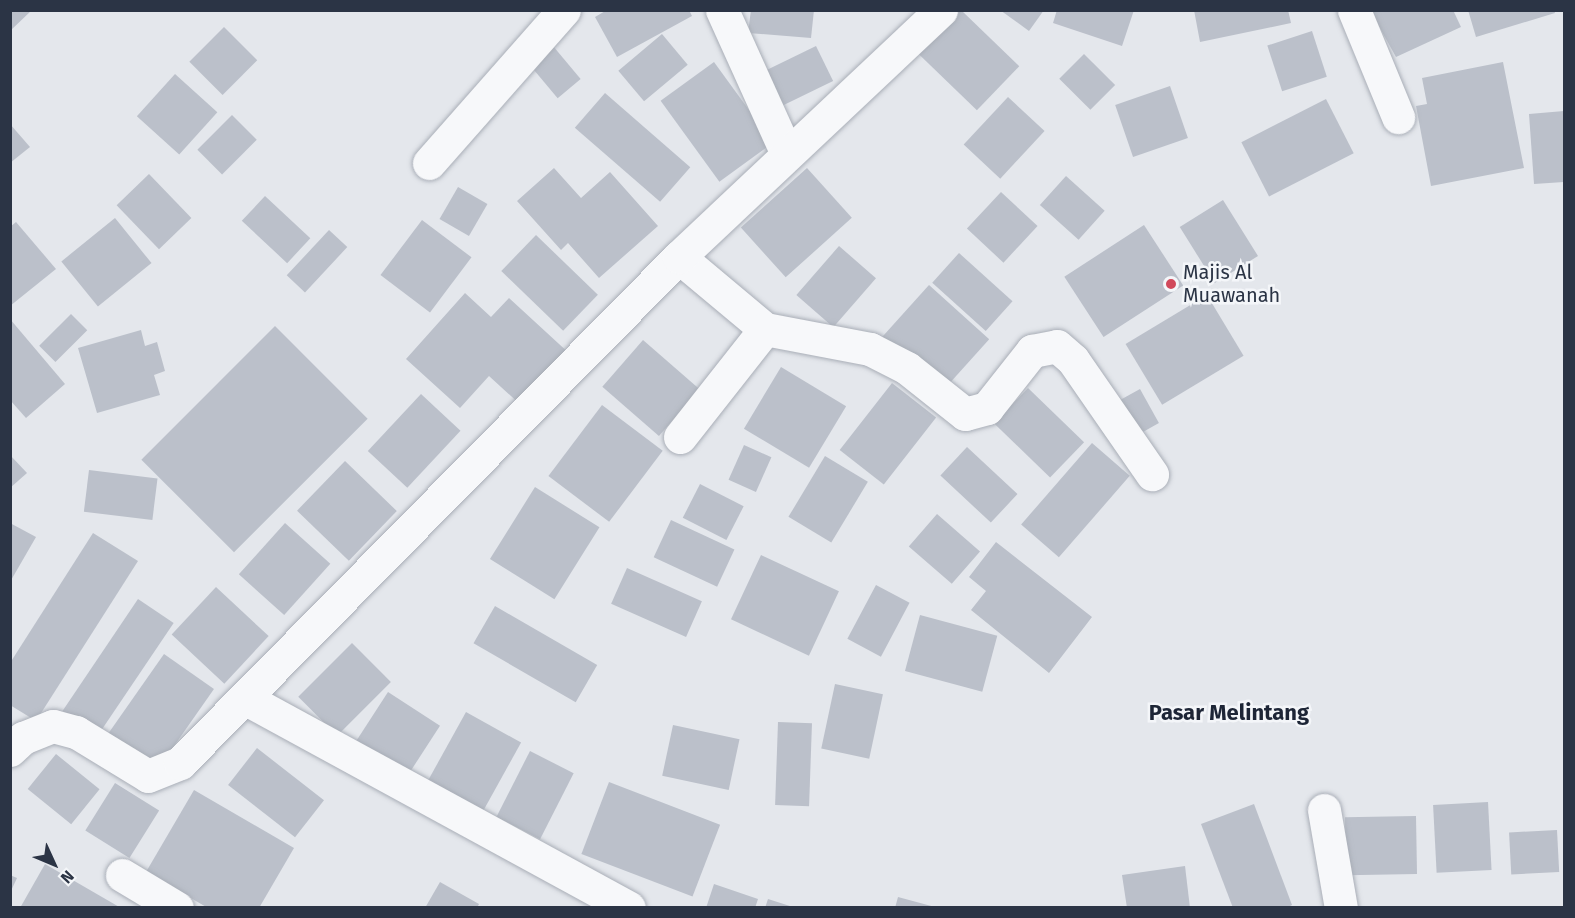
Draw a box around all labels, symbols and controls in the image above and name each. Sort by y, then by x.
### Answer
place label: Majis Al Muawanah [1183,260,1280,307]
marker: Majis Al Muawanah [1164,277,1178,291]
district label: Pasar Melintang [1149,700,1309,726]
north arrow [24,834,84,894]
text: N [57,866,78,887]

